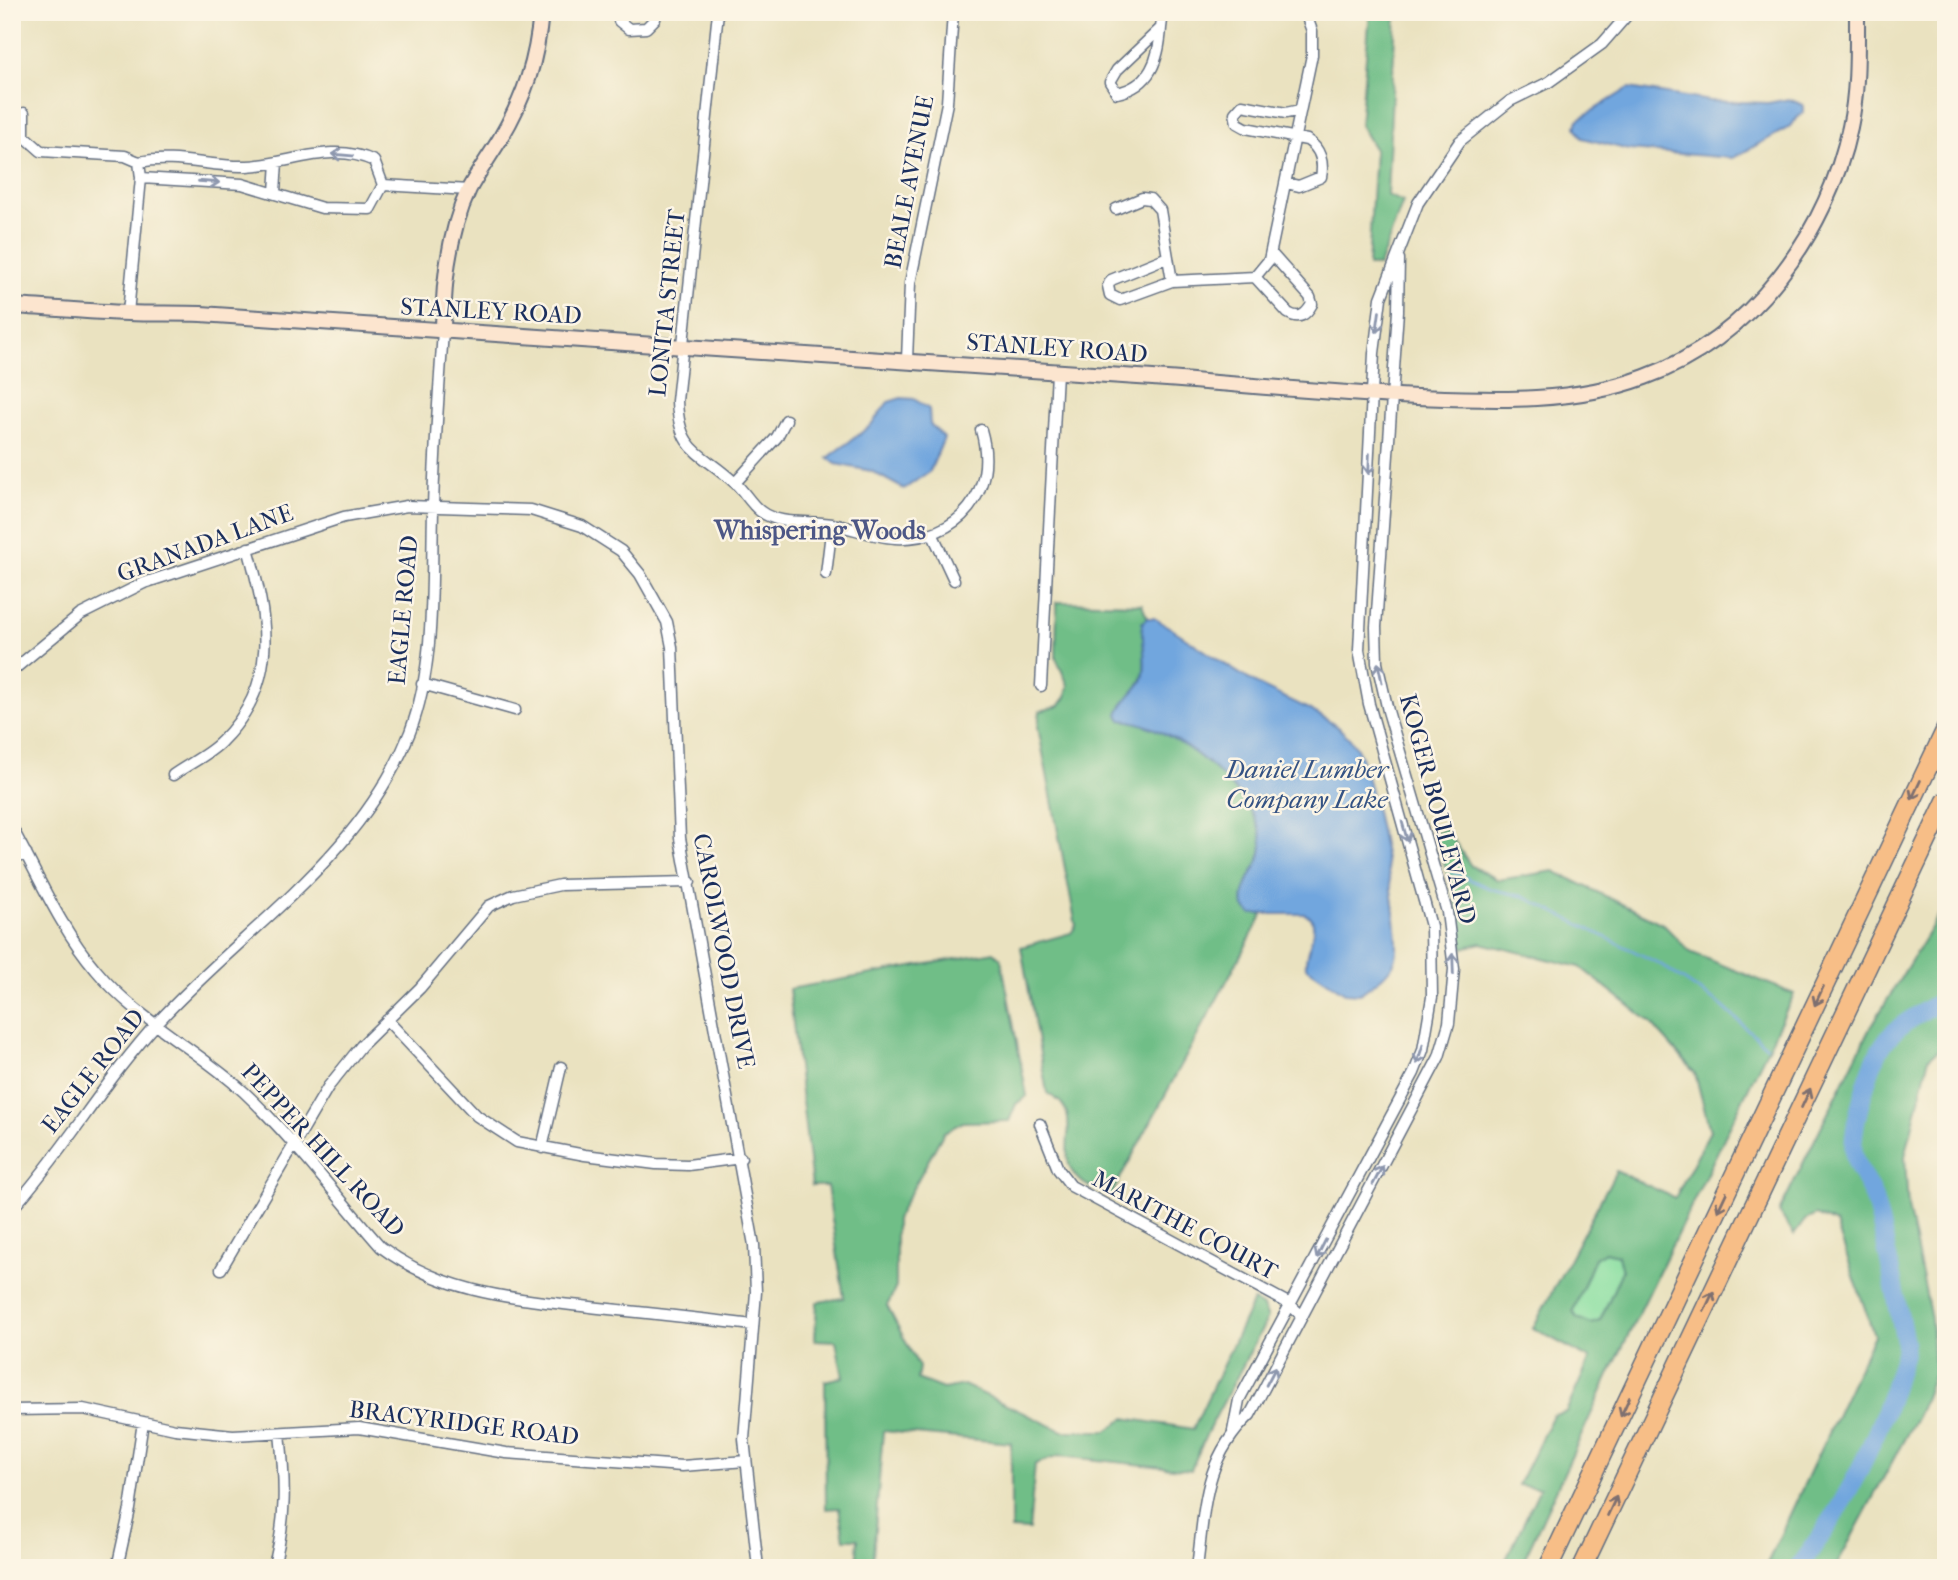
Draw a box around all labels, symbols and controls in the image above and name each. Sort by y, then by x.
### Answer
street label: BEALE AVENUE [878,93,940,271]
one-way arrow [332,148,354,161]
one-way arrow [197,176,220,189]
street label: LONITA STREET [643,207,691,398]
street label: STANLEY ROAD [400,292,582,330]
one-way arrow [1371,311,1384,333]
street label: STANLEY ROAD [965,328,1149,368]
one-way arrow [1362,452,1375,475]
street label: GRANADA LANE [113,498,297,588]
district label: Whispering Woods [713,515,926,546]
street label: EAGLE ROAD [383,534,423,686]
one-way arrow [1372,662,1386,685]
street label: KOGER BOULEVARD [1394,691,1482,927]
water label: Daniel Lumber Company Lake [1224,754,1391,815]
one-way arrow [1909,780,1922,801]
one-way arrow [1399,820,1412,842]
street label: CAROLWOOD DRIVE [687,831,761,1071]
one-way arrow [1447,953,1460,976]
one-way arrow [1811,985,1825,1006]
street label: EAGLE ROAD [36,1003,150,1139]
one-way arrow [1413,1043,1426,1065]
street label: PEPPER HILL ROAD [236,1058,410,1242]
one-way arrow [1799,1088,1813,1109]
street label: MARITHE COURT [1088,1164,1283,1286]
one-way arrow [1372,1165,1386,1186]
one-way arrow [1715,1191,1728,1212]
one-way arrow [1314,1238,1328,1259]
one-way arrow [1703,1291,1716,1312]
one-way arrow [1264,1366,1278,1386]
street label: BRACYRIDGE ROAD [347,1395,581,1451]
one-way arrow [1617,1396,1631,1417]
one-way arrow [1605,1496,1619,1517]

